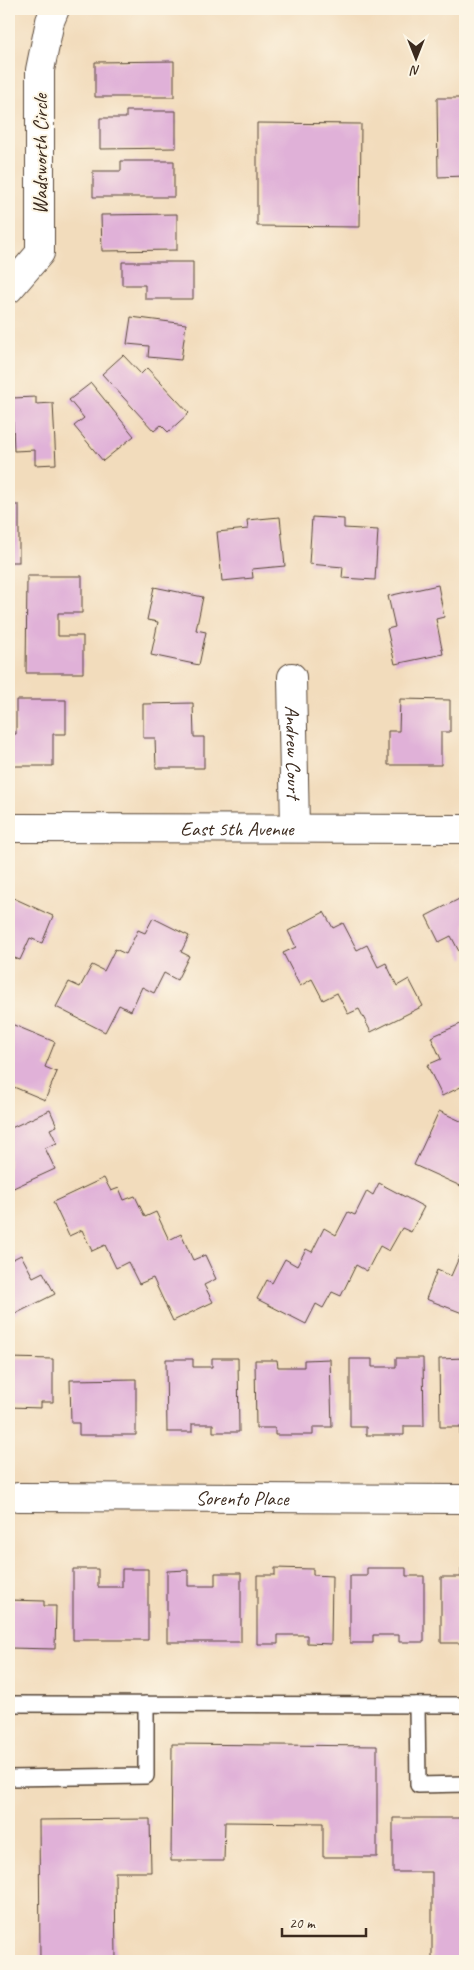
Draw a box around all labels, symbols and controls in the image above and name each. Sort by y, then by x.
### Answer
north arrow [392,32,442,82]
text: N [409,62,420,79]
street label: Wadsworth Circle [28,92,53,214]
street label: Andrew Court [280,705,306,802]
street label: East 5th Avenue [180,816,295,842]
street label: Sorento Place [195,1486,290,1511]
scale bar [282,1905,365,1937]
text: 20 m [289,1914,316,1933]

